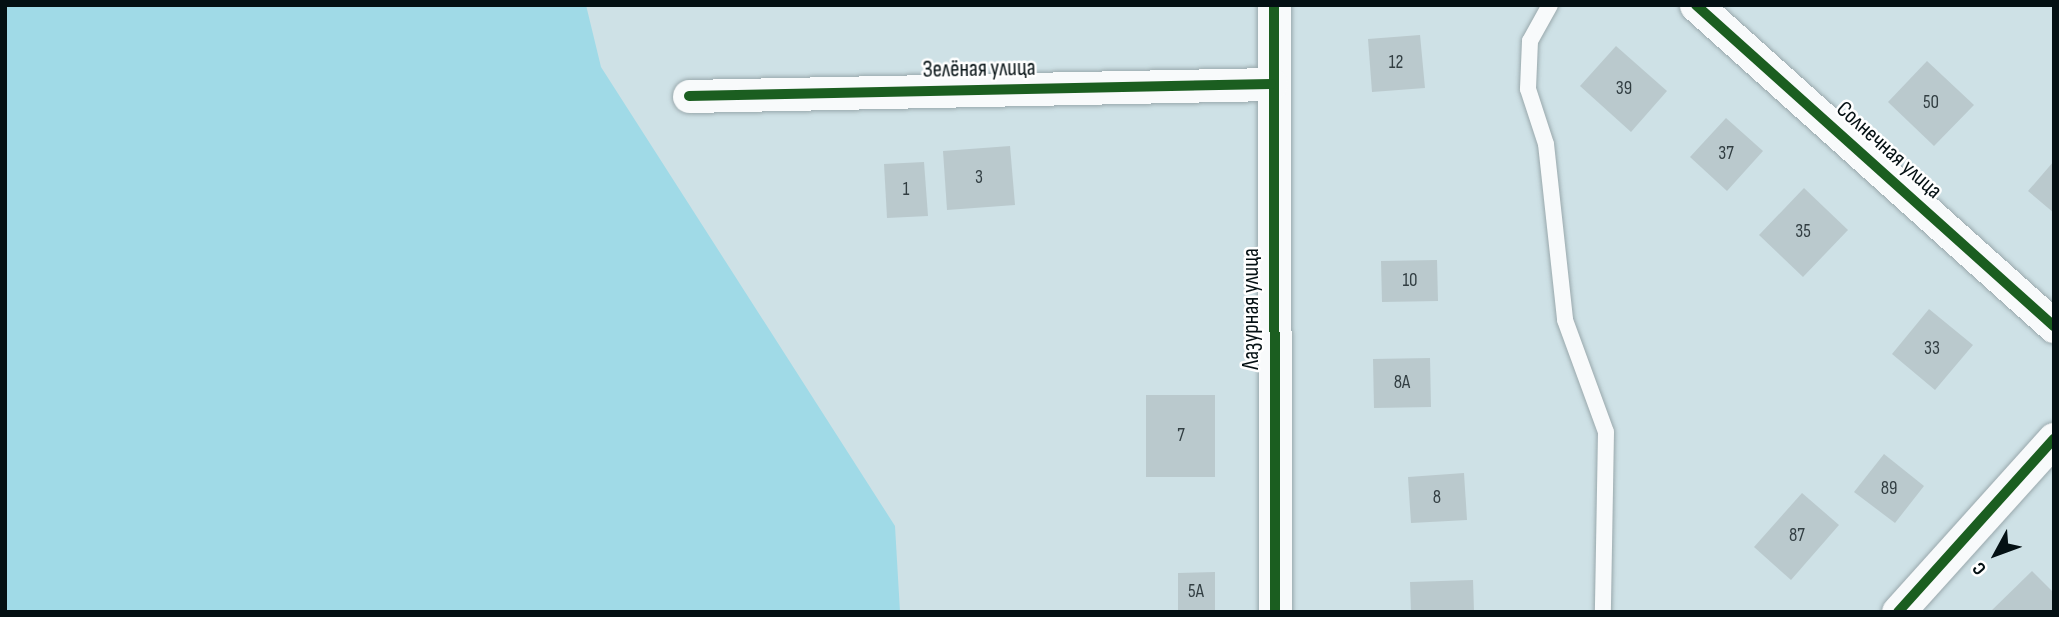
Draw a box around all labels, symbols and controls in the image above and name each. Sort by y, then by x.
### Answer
house number: 12 [1389,52,1403,74]
street label: Зелёная улица [922,54,1036,84]
house number: 39 [1616,78,1632,100]
house number: 50 [1923,92,1939,114]
street label: Солнечная улица [1830,95,1948,205]
house number: 37 [1718,143,1734,165]
house number: 3 [975,167,983,189]
house number: 1 [903,179,909,201]
house number: 35 [1795,221,1811,243]
street label: Лазурная улица [1237,248,1265,370]
house number: 10 [1402,270,1418,292]
house number: 33 [1924,338,1940,360]
house number: 8А [1394,372,1410,394]
house number: 7 [1177,425,1185,447]
house number: 89 [1881,478,1897,500]
house number: 8 [1433,487,1441,509]
north arrow [1961,519,2031,589]
house number: 87 [1789,525,1805,547]
text: С [1968,557,1992,579]
house number: 5А [1188,581,1204,603]

